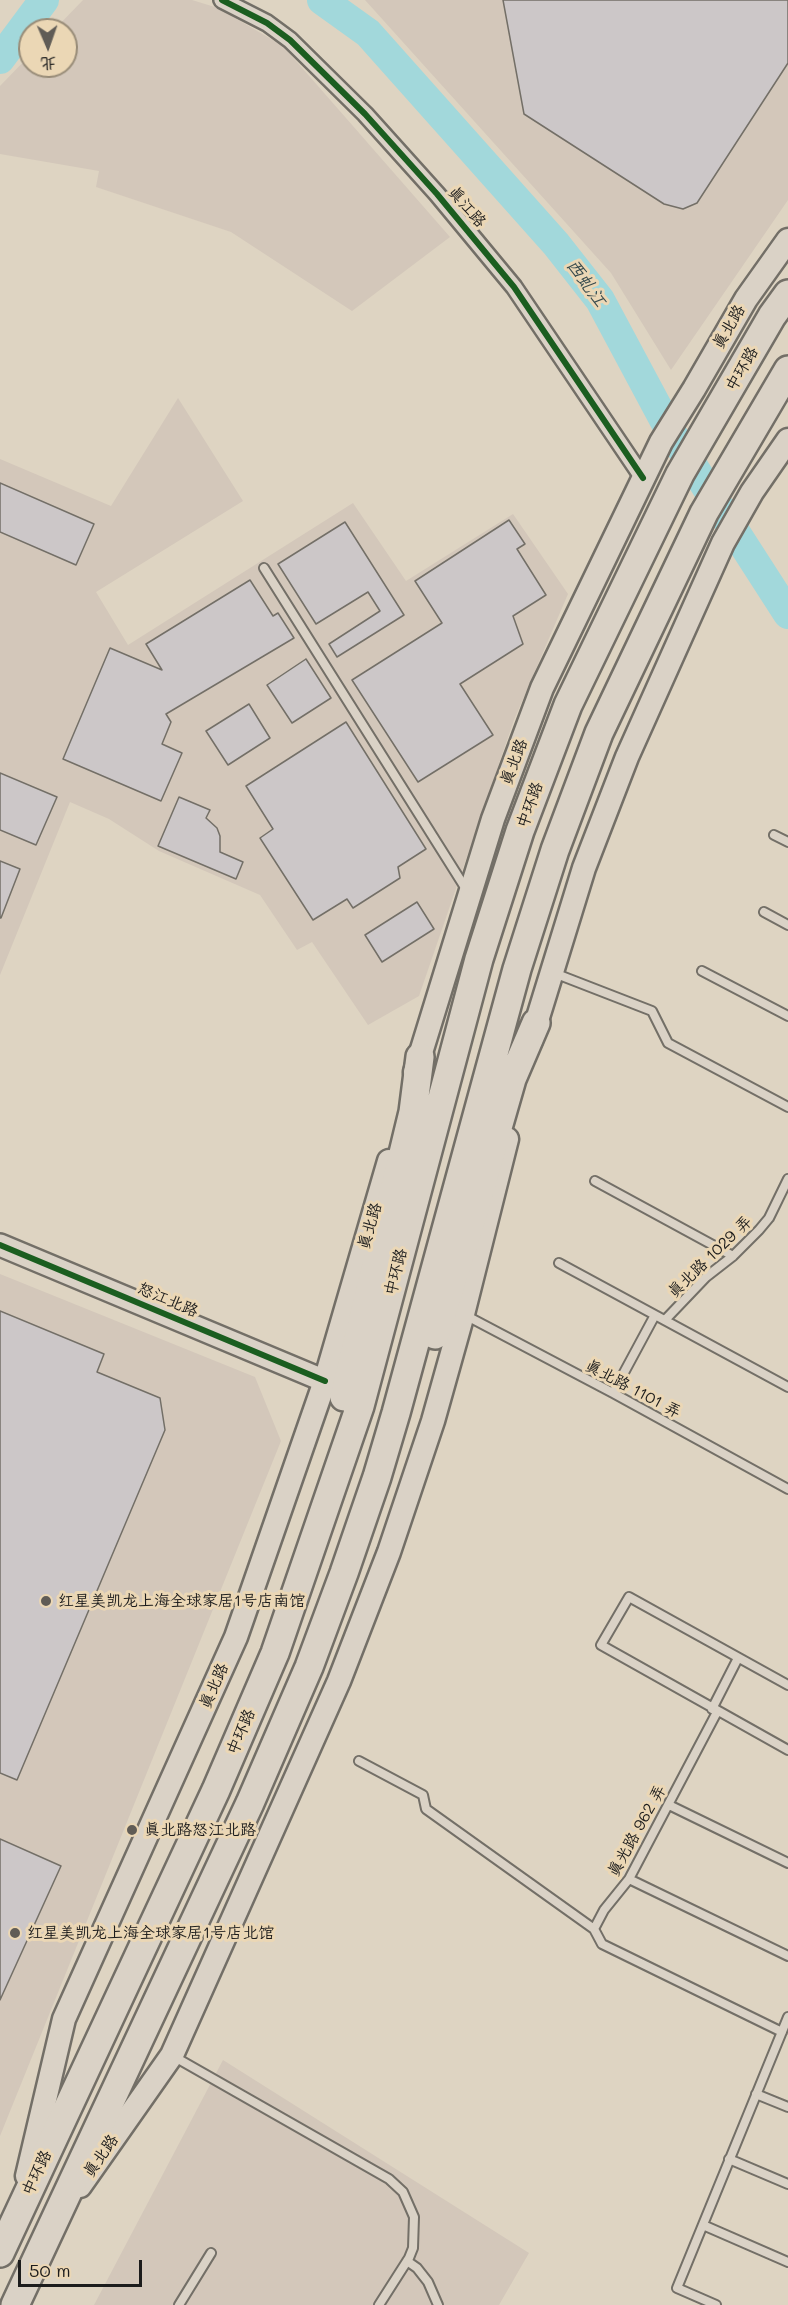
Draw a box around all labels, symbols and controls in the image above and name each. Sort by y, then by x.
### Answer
north arrow [18,18,78,78]
text: 北 [40,54,57,75]
street label: 真江路 [444,183,490,231]
water label: 西虬江 [561,255,611,311]
street label: 真北路 [709,301,749,353]
street label: 中环路 [722,343,762,395]
street label: 真北路 [496,736,532,788]
street label: 中环路 [513,779,547,831]
street label: 真北路 [354,1200,386,1252]
street label: 真北路 1029 弄 [664,1212,756,1302]
street label: 中环路 [381,1246,411,1298]
street label: 怒江北路 [135,1279,201,1321]
street label: 真北路 1101 弄 [582,1356,684,1422]
place label: 红星美凯龙上海全球家居1号店南馆 [58,1591,305,1611]
marker: 红星美凯龙上海全球家居1号店南馆 [39,1594,53,1608]
street label: 真北路 [195,1660,233,1712]
street label: 中环路 [223,1706,259,1758]
street label: 真光路 962 弄 [604,1782,670,1880]
place label: 真北路怒江北路 [144,1820,256,1840]
marker: 真北路怒江北路 [125,1823,139,1837]
place label: 红星美凯龙上海全球家居1号店北馆 [27,1923,274,1943]
marker: 红星美凯龙上海全球家居1号店北馆 [8,1926,22,1940]
street label: 真北路 [79,2131,123,2181]
street label: 中环路 [18,2147,56,2199]
scale bar [21,2248,146,2286]
text: 50 m [29,2258,71,2282]

